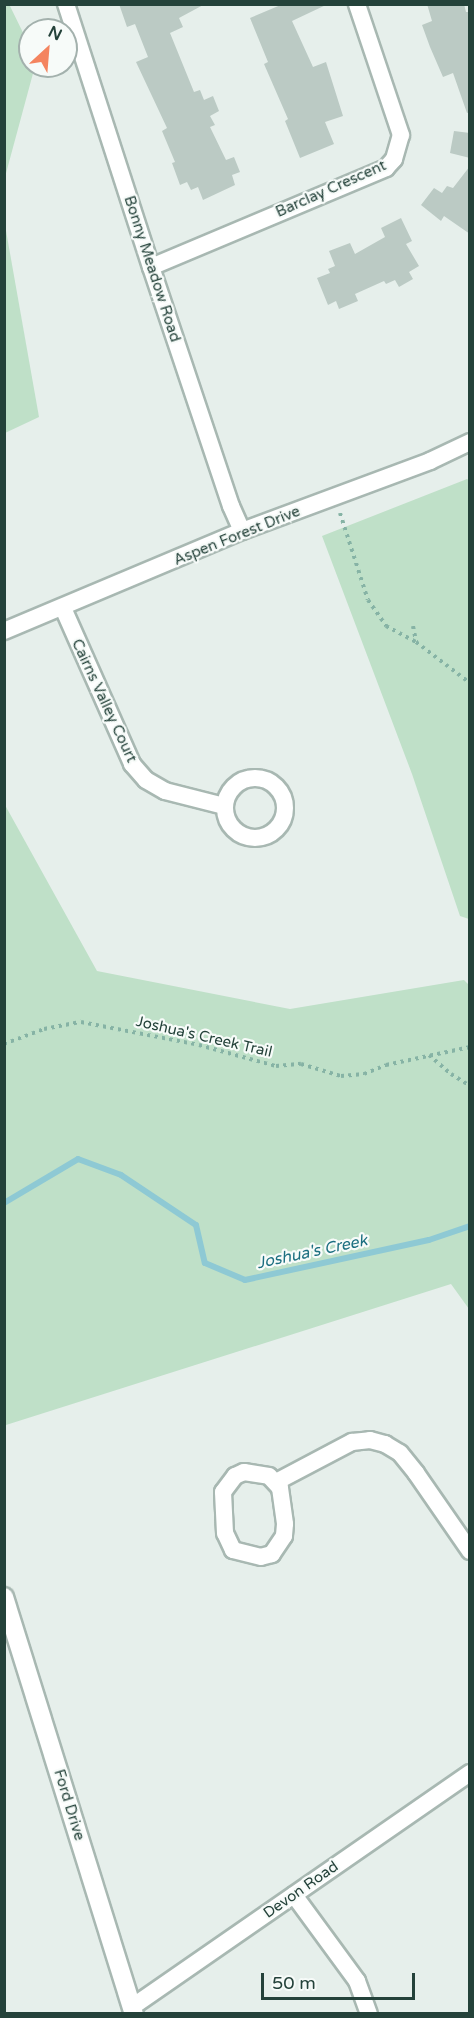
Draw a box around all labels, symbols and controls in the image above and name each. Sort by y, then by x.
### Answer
north arrow [18,18,78,78]
text: N [45,22,65,45]
street label: Barclay Crescent [273,157,389,221]
street label: Bonny Meadow Road [120,194,184,344]
street label: Aspen Forest Drive [171,502,303,570]
street label: Cairns Valley Court [67,636,141,766]
street label: Joshua's Creek Trail [134,1013,274,1061]
water label: Joshua's Creek [255,1231,369,1273]
street label: Ford Drive [50,1767,88,1843]
street label: Devon Road [260,1858,342,1922]
scale bar [264,1961,418,1999]
text: 50 m [272,1972,316,1994]

